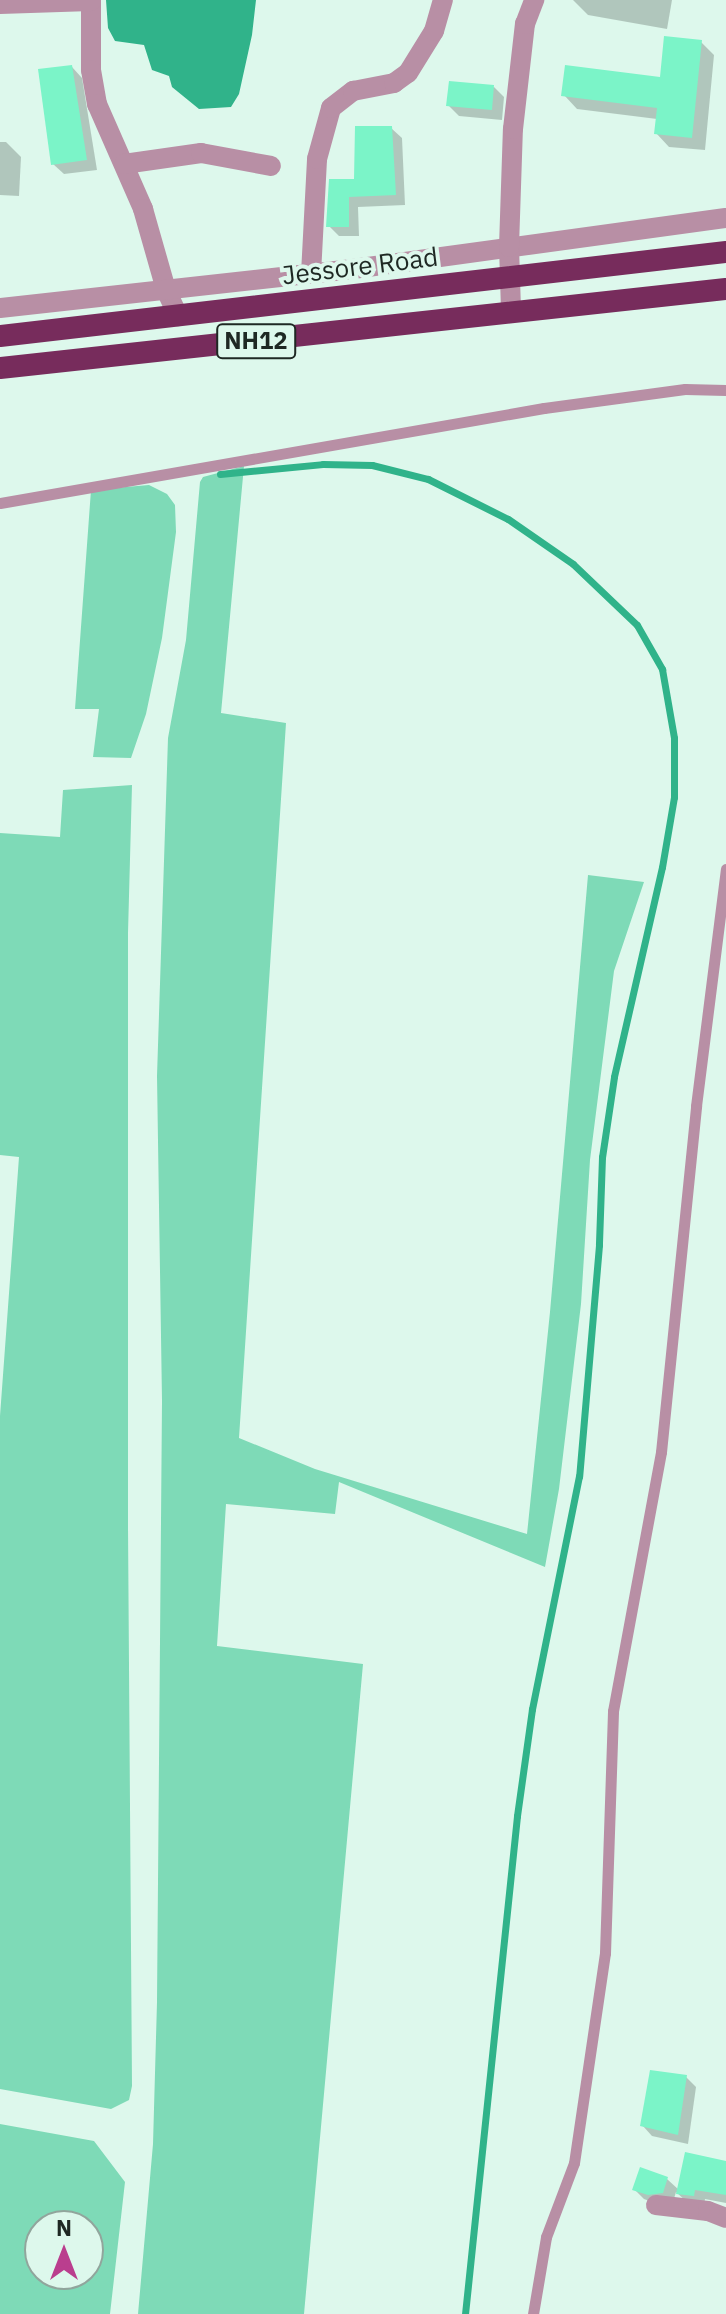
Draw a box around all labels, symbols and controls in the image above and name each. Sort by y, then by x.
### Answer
street label: Jessore Road [280,241,440,291]
road number: NH12 [216,321,296,361]
north arrow [24,2210,104,2290]
text: N [56,2213,72,2242]

